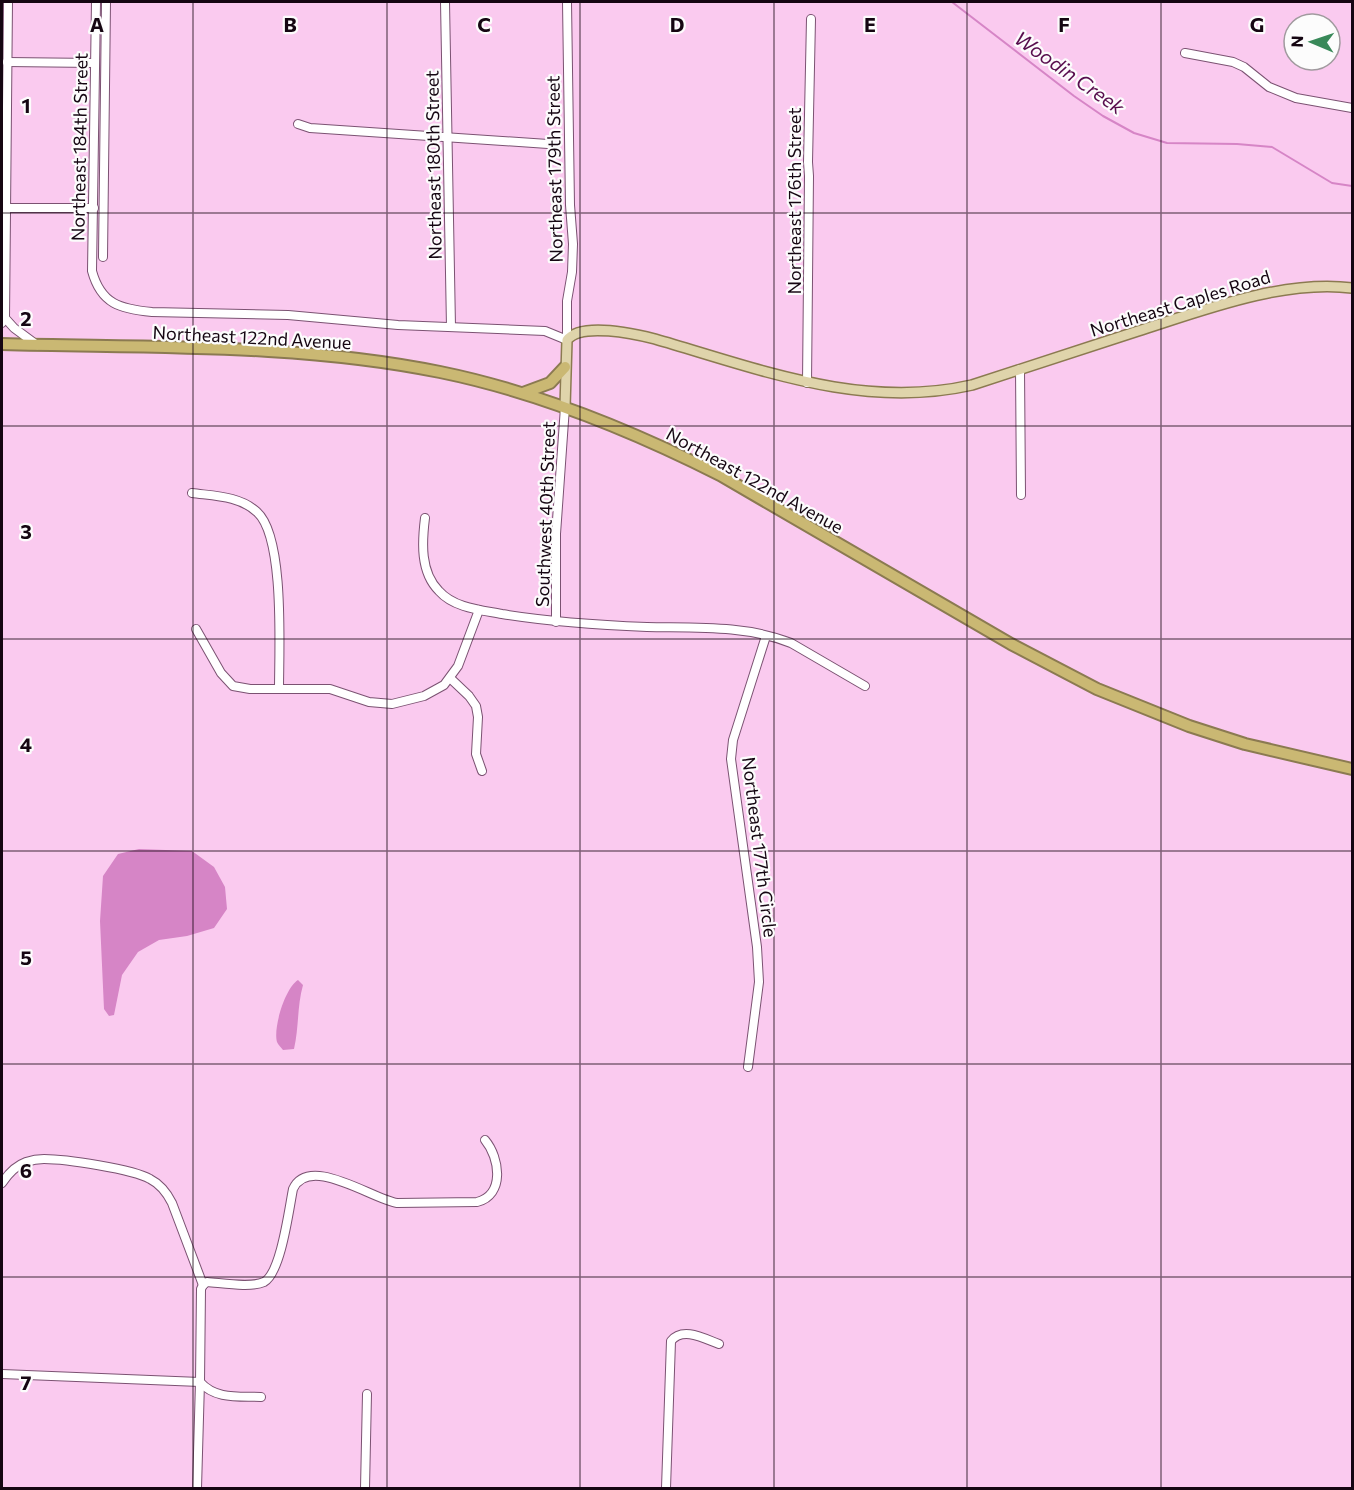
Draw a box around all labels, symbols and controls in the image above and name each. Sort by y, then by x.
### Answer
text: A [90,12,104,36]
text: B [283,12,297,36]
text: C [477,12,491,36]
text: D [670,12,684,36]
text: E [864,12,876,36]
text: F [1058,12,1070,36]
text: G [1250,12,1264,36]
north arrow [1282,12,1342,72]
water label: Woodin Creek [1011,25,1130,119]
text: N [1287,35,1306,48]
street label: Northeast 184th Street [66,53,92,241]
street label: Northeast 180th Street [420,70,446,260]
street label: Northeast 179th Street [541,75,567,263]
text: 1 [21,93,31,117]
street label: Northeast 176th Street [783,107,805,295]
street label: Northeast Caples Road [1087,265,1273,341]
text: 2 [20,306,32,330]
street label: Northeast 122nd Avenue [152,321,352,353]
street label: Southwest 40th Street [531,421,559,607]
street label: Northeast 122nd Avenue [663,422,847,538]
text: 3 [20,519,32,543]
text: 4 [20,732,32,756]
street label: Northeast 177th Circle [738,755,782,939]
text: 5 [20,945,32,969]
text: 6 [20,1158,32,1182]
text: 7 [21,1370,32,1394]

